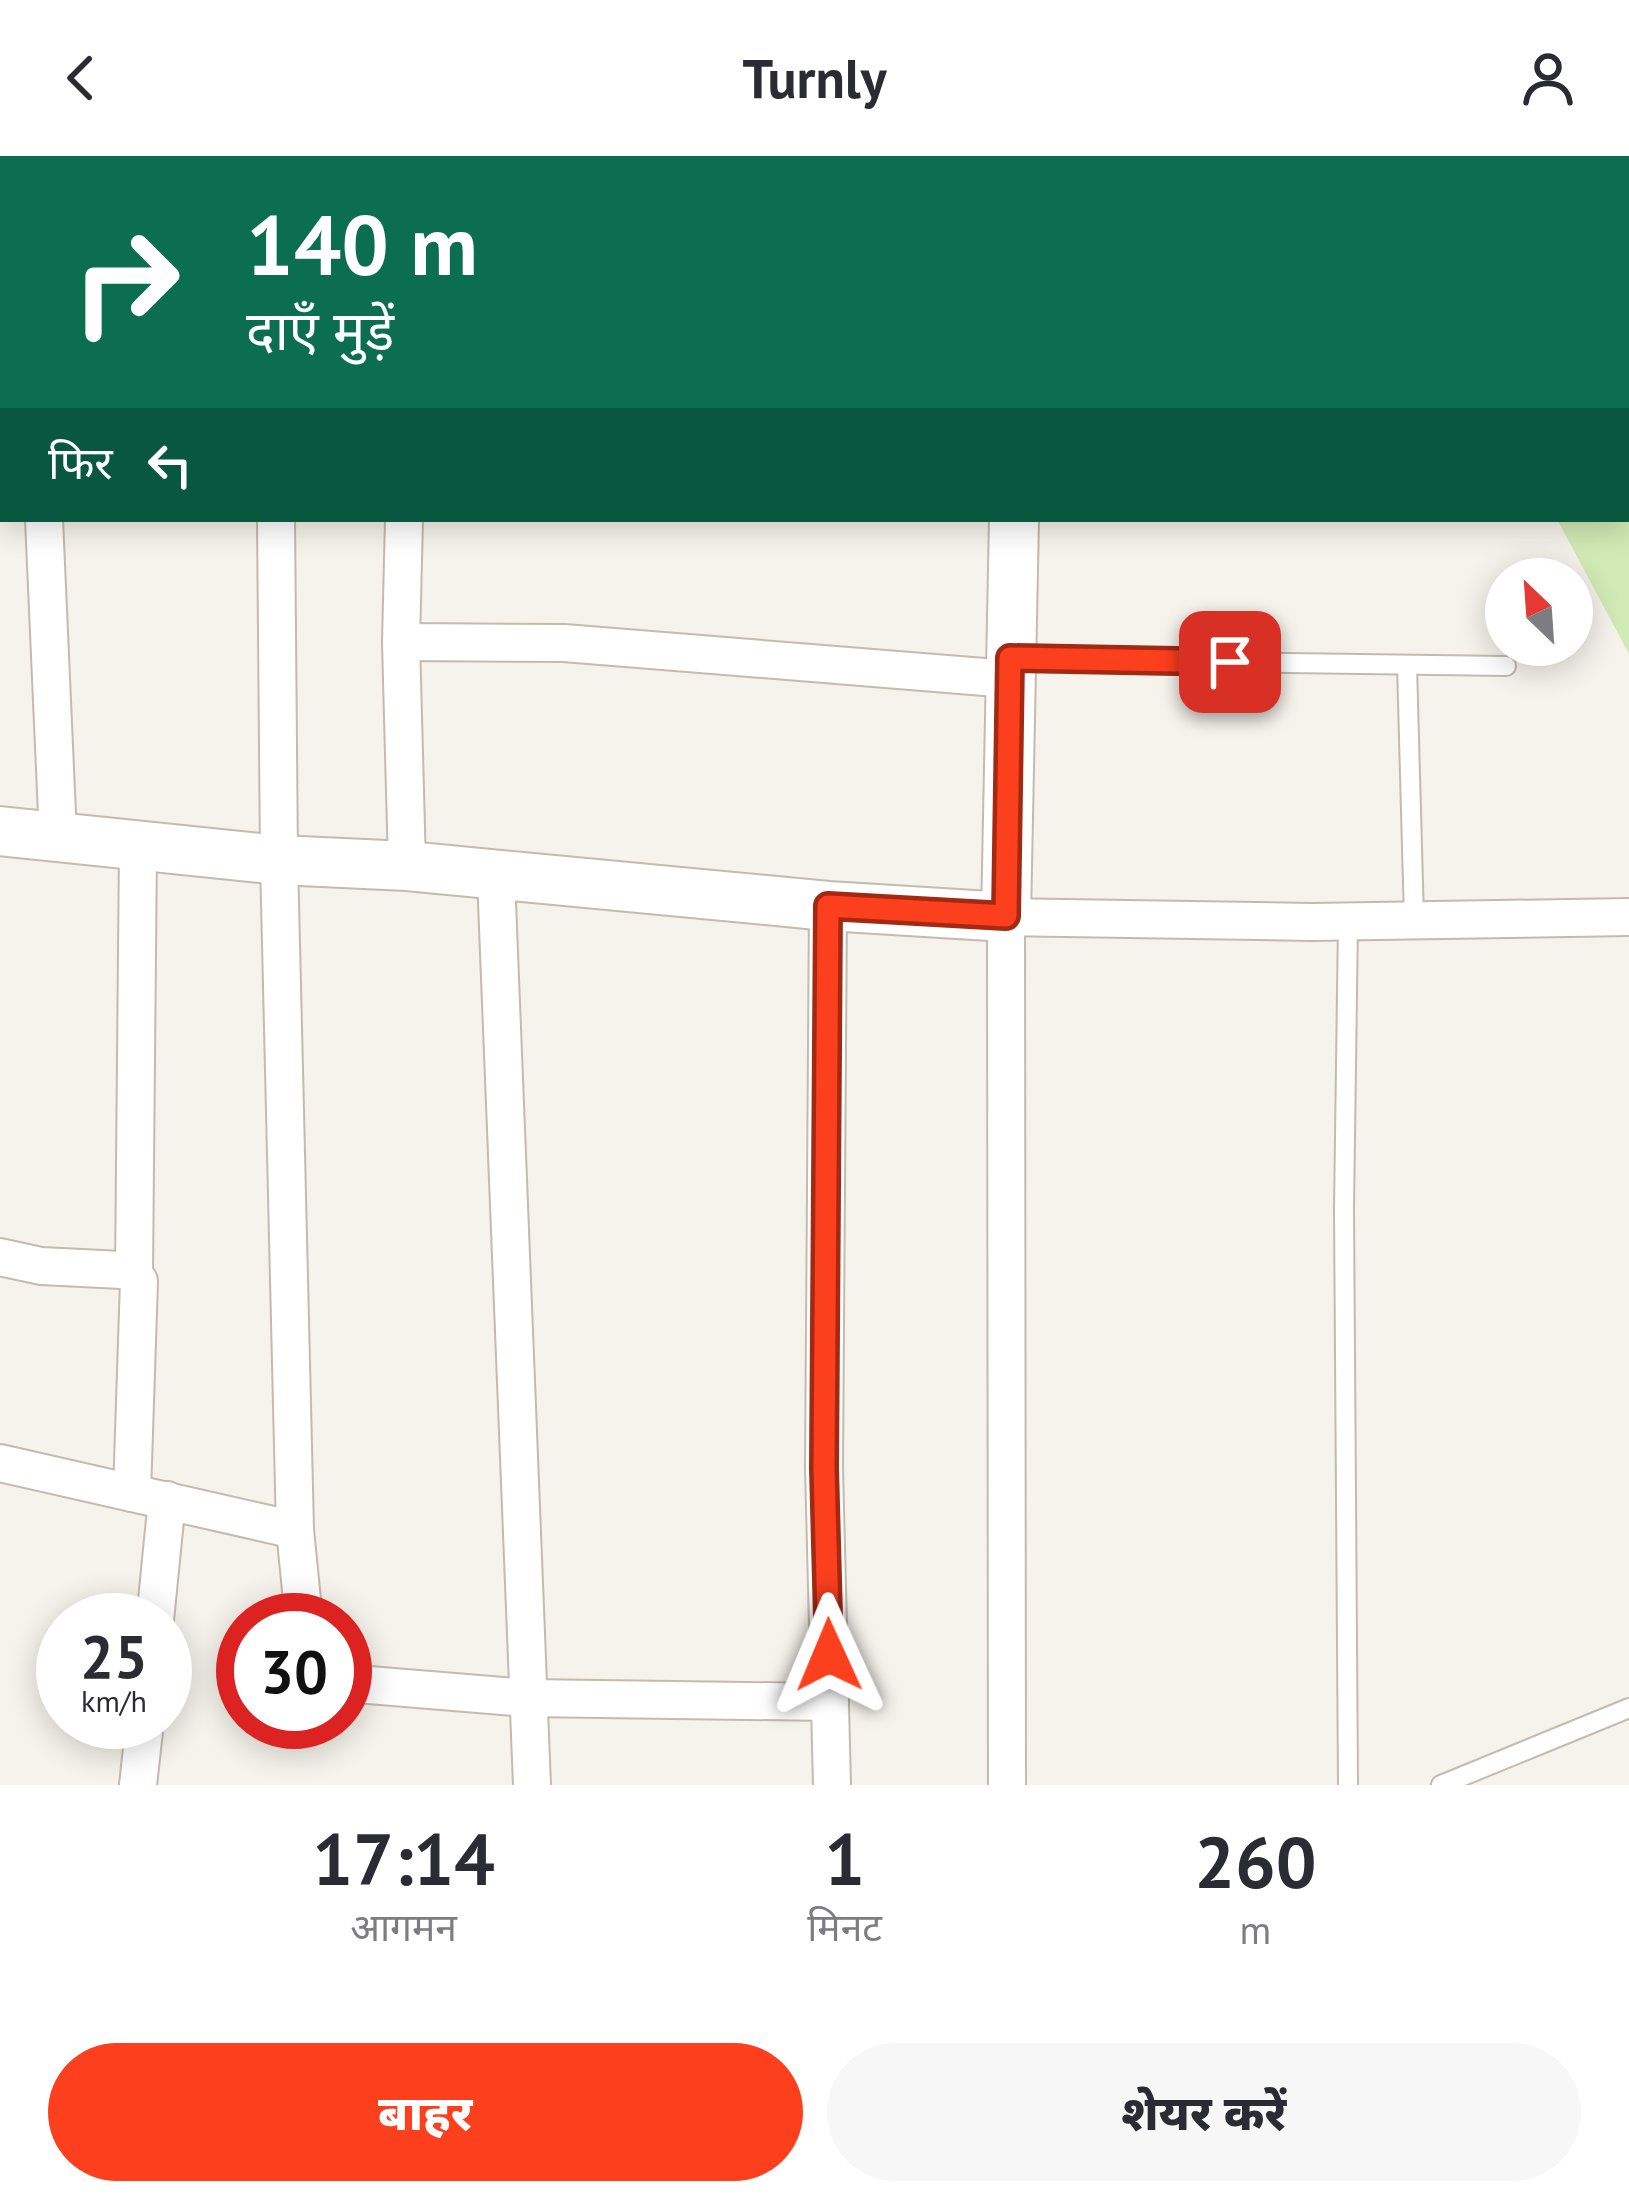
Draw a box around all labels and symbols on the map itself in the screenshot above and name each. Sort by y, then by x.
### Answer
north arrow [1485,558,1593,666]
pin [1179,611,1281,713]
position arrow [766,1592,892,1718]
speed limit sign: 30 [216,1593,372,1749]

